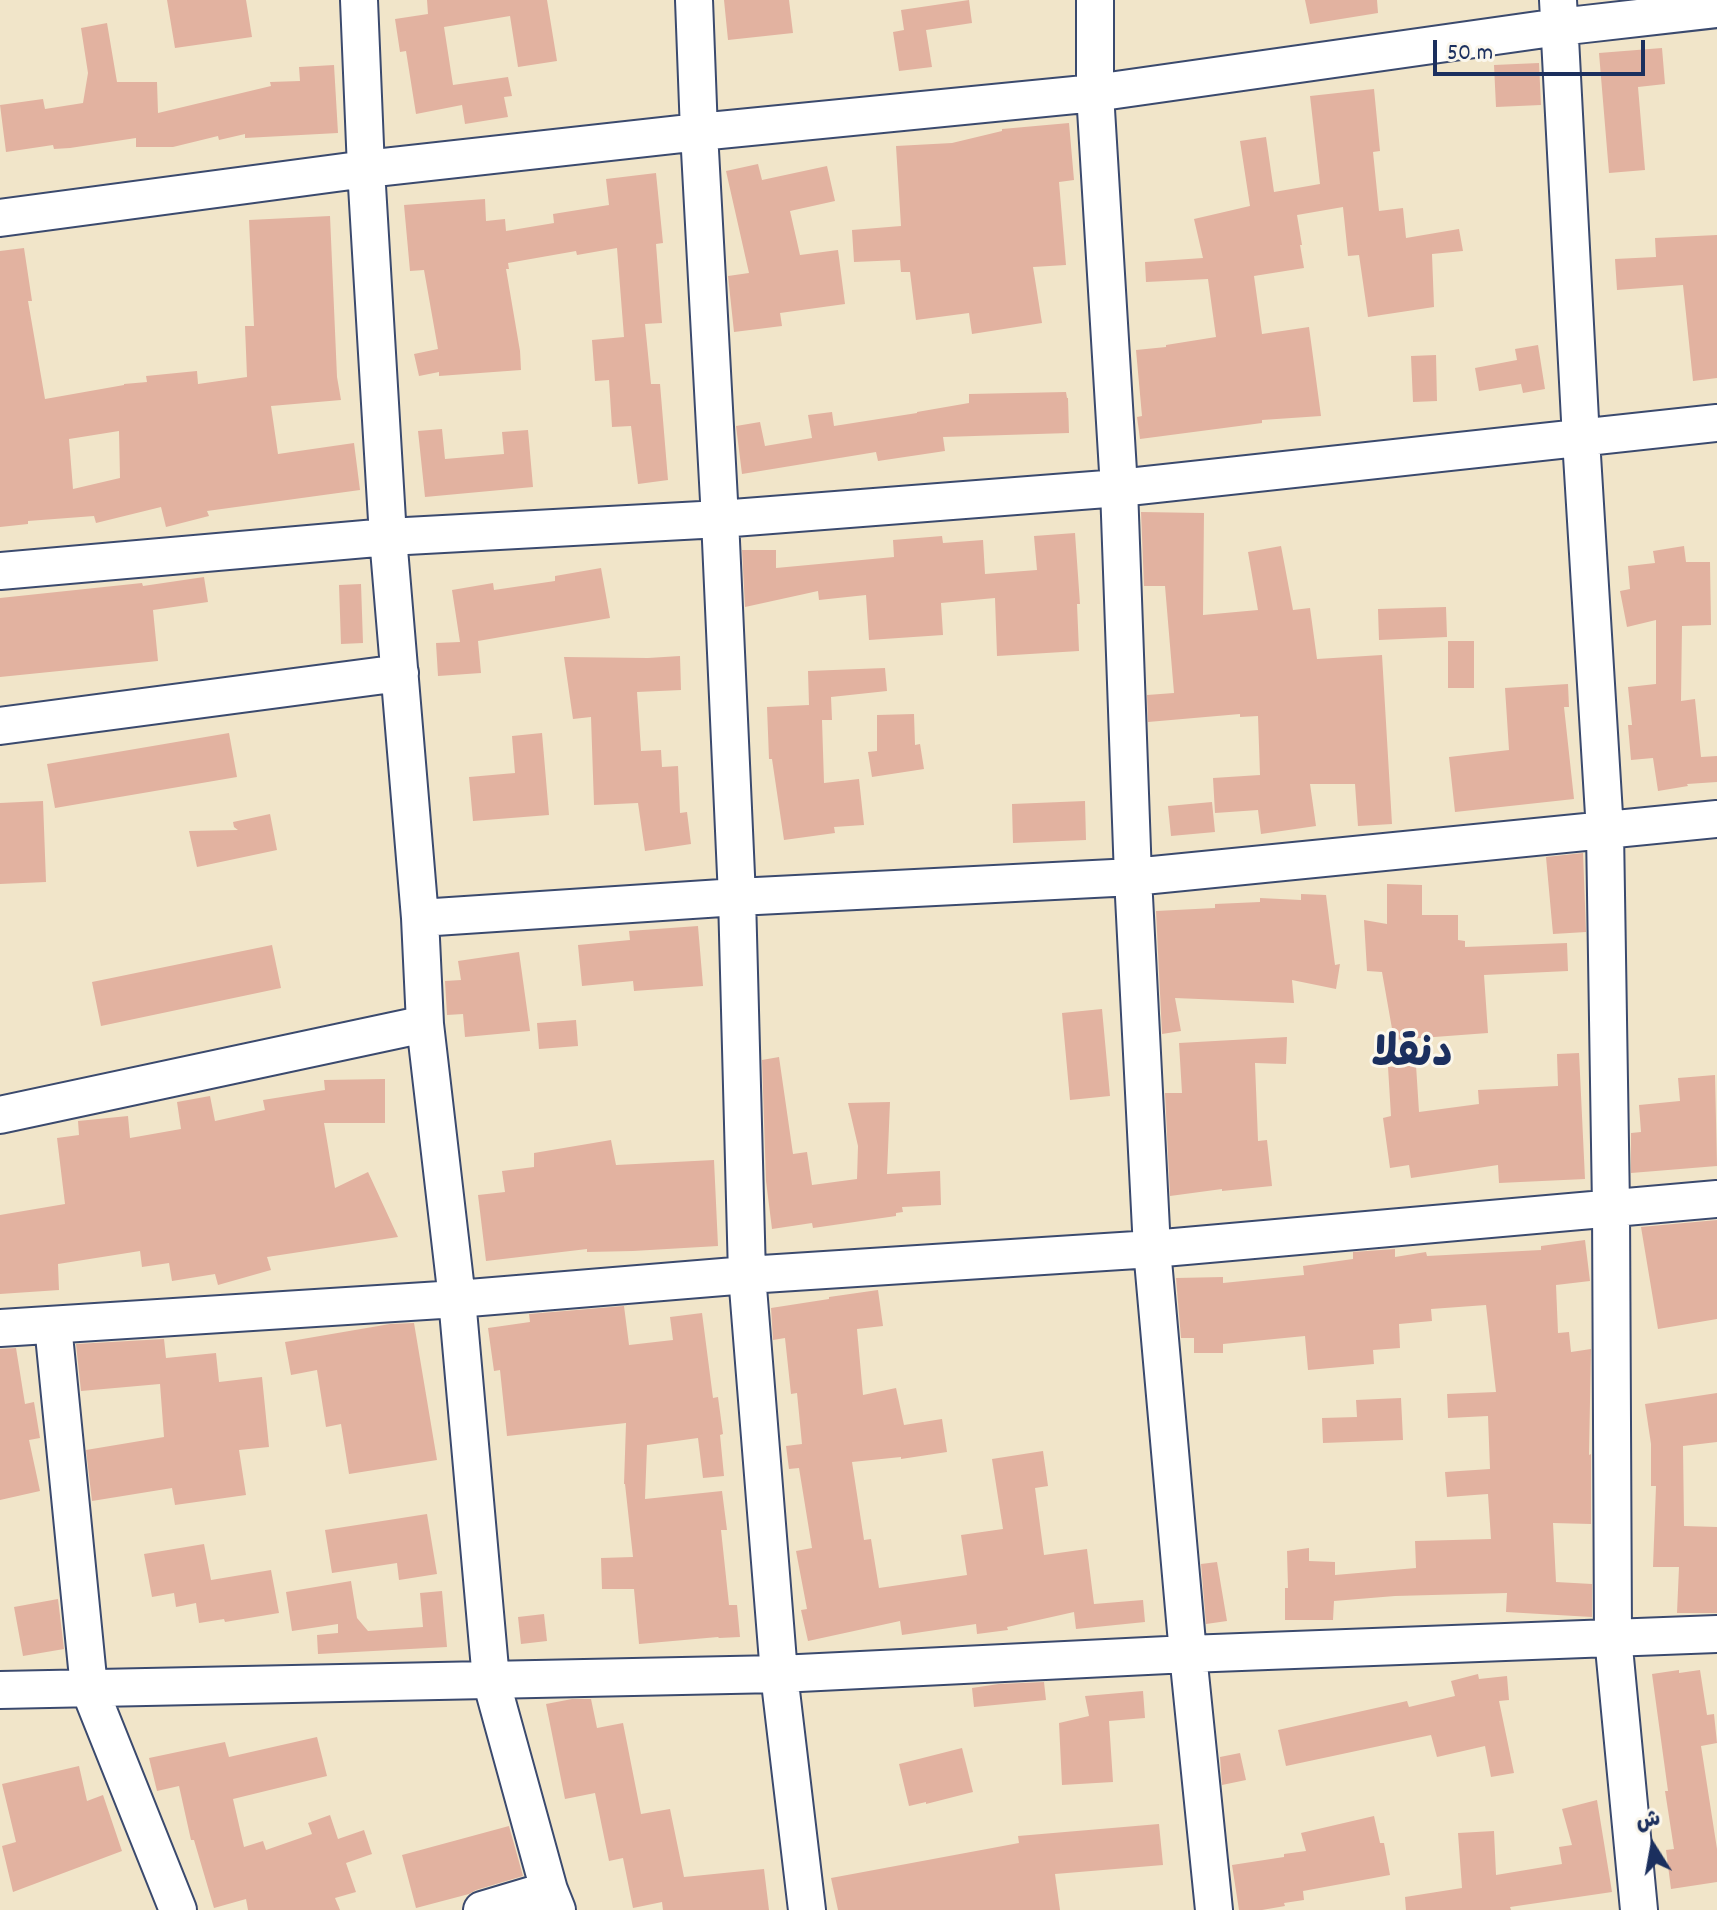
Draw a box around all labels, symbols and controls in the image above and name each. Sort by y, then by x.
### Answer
scale bar [1437,24,1649,74]
text: 50 m [1447,37,1493,71]
district label: دنقلا [1371,1033,1453,1085]
text: ش [1633,1804,1663,1839]
north arrow [1613,1806,1693,1886]

